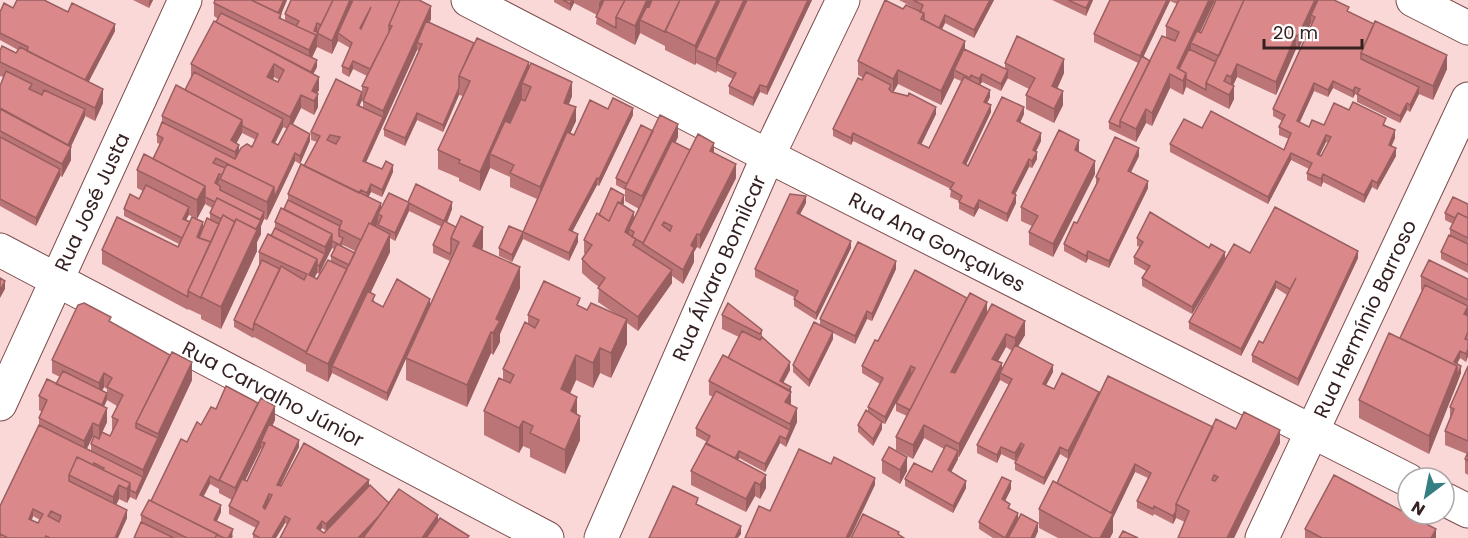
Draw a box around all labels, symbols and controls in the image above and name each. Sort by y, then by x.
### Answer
scale bar [1264,12,1362,50]
text: 20 m [1273,20,1318,45]
street label: Rua José Justa [48,128,136,276]
street label: Rua Álvaro Bomilcar [665,170,773,366]
street label: Rua Ana Gonçalves [844,185,1030,299]
street label: Rua Hermínio Barroso [1307,215,1423,423]
street label: Rua Carvalho Júnior [177,334,369,454]
north arrow [1396,466,1456,526]
text: N [1407,495,1430,521]

